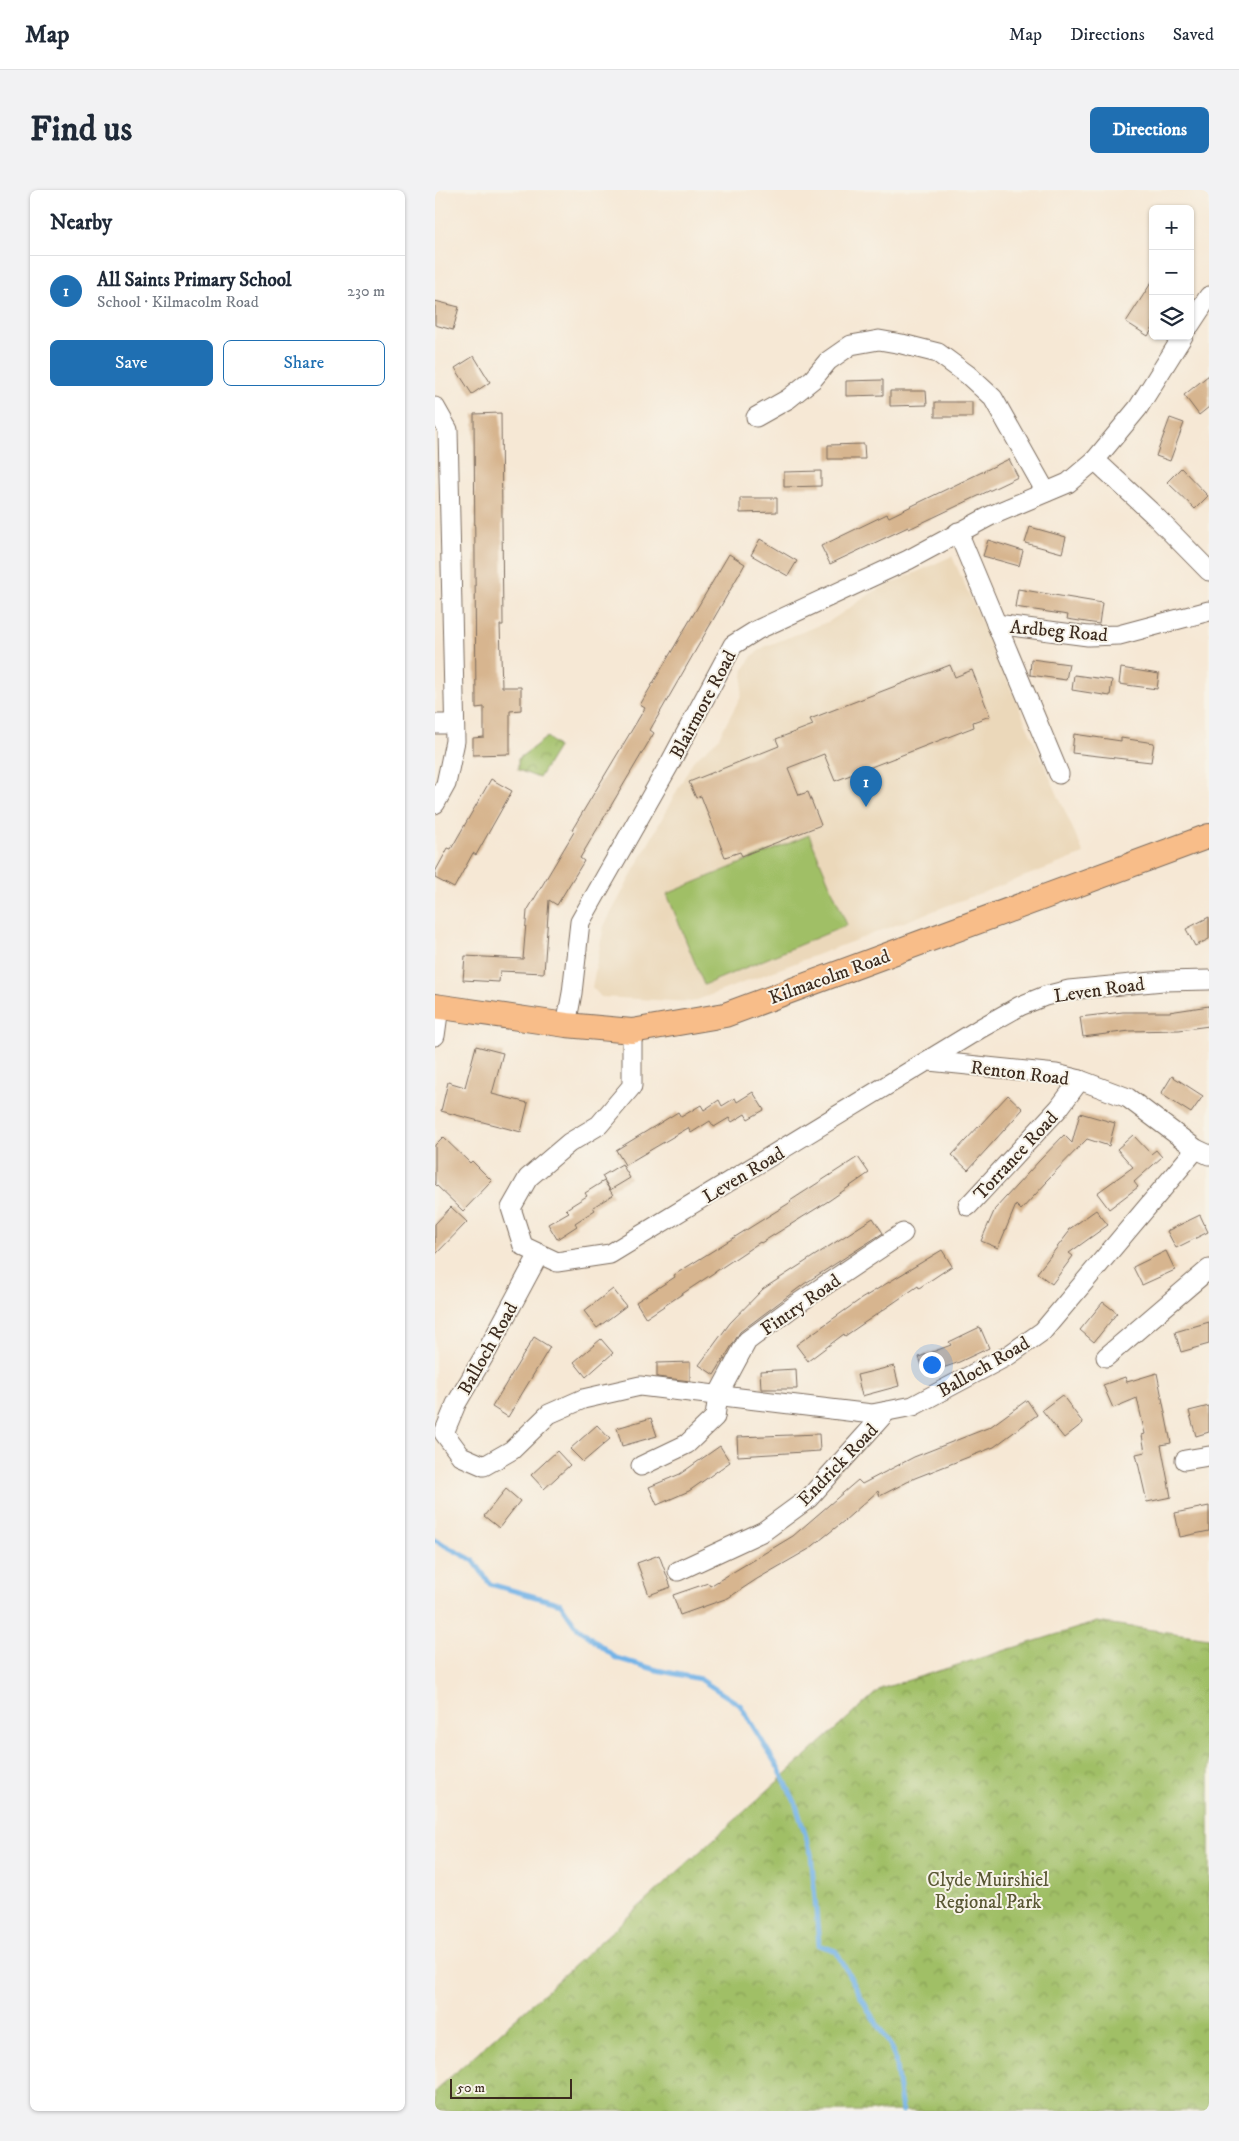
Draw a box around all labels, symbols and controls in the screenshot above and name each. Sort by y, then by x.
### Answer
text: Map [25,20,69,50]
text: Map [1009,24,1042,46]
text: Directions [1070,24,1145,46]
text: Saved [1173,24,1214,46]
button: Directions [1090,107,1209,153]
text: Find us [30,108,132,152]
map controls [1149,205,1194,340]
button: + [1149,205,1194,250]
text: Nearby [50,210,112,236]
button: − [1149,250,1194,295]
text: All Saints Primary School [97,269,292,292]
text: 1 [63,281,69,301]
text: 230 m [347,281,385,301]
text: School · Kilmacolm Road [97,292,259,312]
button: layers [1149,295,1194,340]
button: Save [50,340,213,386]
button: Share [223,340,385,386]
street label: Ardbeg Road [1009,616,1109,647]
street label: Blairmore Road [665,646,742,763]
pin: 1 [850,766,882,807]
street label: Kilmacolm Road [766,945,894,1010]
street label: Leven Road [1053,973,1146,1008]
street label: Renton Road [969,1056,1071,1091]
street label: Torrance Road [969,1106,1063,1205]
street label: Leven Road [699,1142,789,1209]
street label: Fintry Road [757,1269,846,1341]
street label: Balloch Road [453,1298,523,1399]
street label: Balloch Road [934,1332,1034,1403]
your location [919,1352,945,1378]
street label: Endrick Road [793,1419,883,1511]
park label: Clyde Muirshiel Regional Park [927,1869,1049,1914]
scale bar [450,2076,573,2099]
text: 50 m [457,2079,485,2097]

